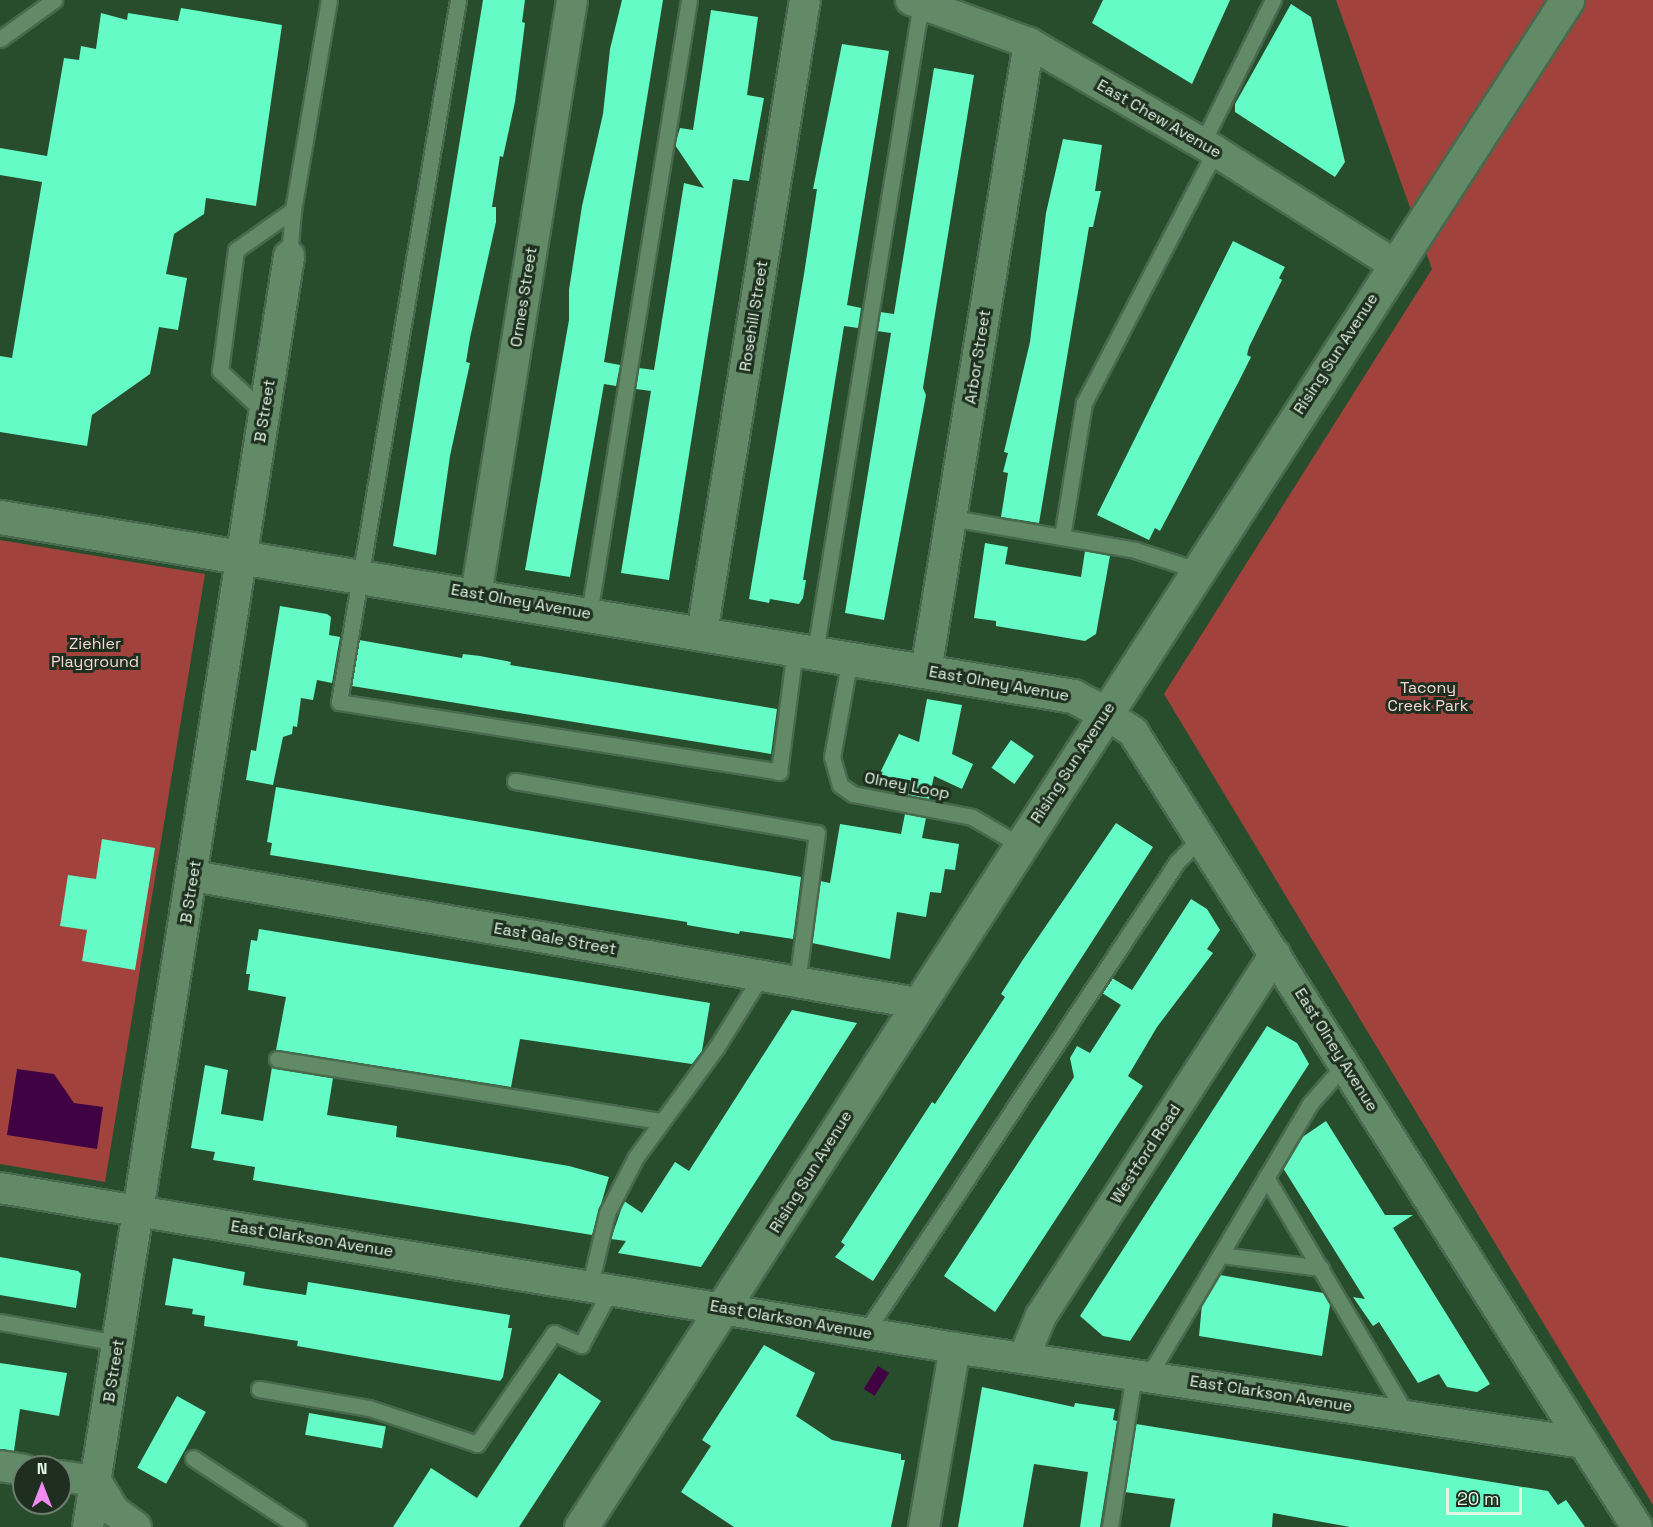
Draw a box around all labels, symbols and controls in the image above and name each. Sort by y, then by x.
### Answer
street label: East Chew Avenue [1093,76,1225,162]
street label: Ormes Street [507,245,541,349]
street label: Rosehill Street [736,259,772,373]
street label: Rising Sun Avenue [1290,290,1382,418]
street label: Arbor Street [961,308,995,406]
street label: B Street [251,378,279,444]
street label: East Olney Avenue [449,580,593,624]
park label: Ziehler Playground [51,634,139,672]
street label: East Olney Avenue [927,662,1071,706]
park label: Tacony Creek Park [1388,678,1468,716]
street label: Rising Sun Avenue [1027,699,1119,827]
street label: Olney Loop [863,768,951,804]
street label: B Street [177,859,205,925]
street label: East Gale Street [492,919,618,959]
street label: East Olney Avenue [1290,985,1382,1115]
street label: Westford Road [1107,1101,1185,1207]
street label: Rising Sun Avenue [766,1107,856,1237]
street label: East Clarkson Avenue [229,1217,395,1261]
street label: East Clarkson Avenue [708,1296,874,1344]
street label: B Street [100,1338,128,1404]
street label: East Clarkson Avenue [1188,1372,1354,1416]
north arrow [12,1455,72,1515]
text: N [37,1458,47,1479]
scale bar [1449,1476,1526,1514]
text: 20 m [1457,1487,1500,1510]

